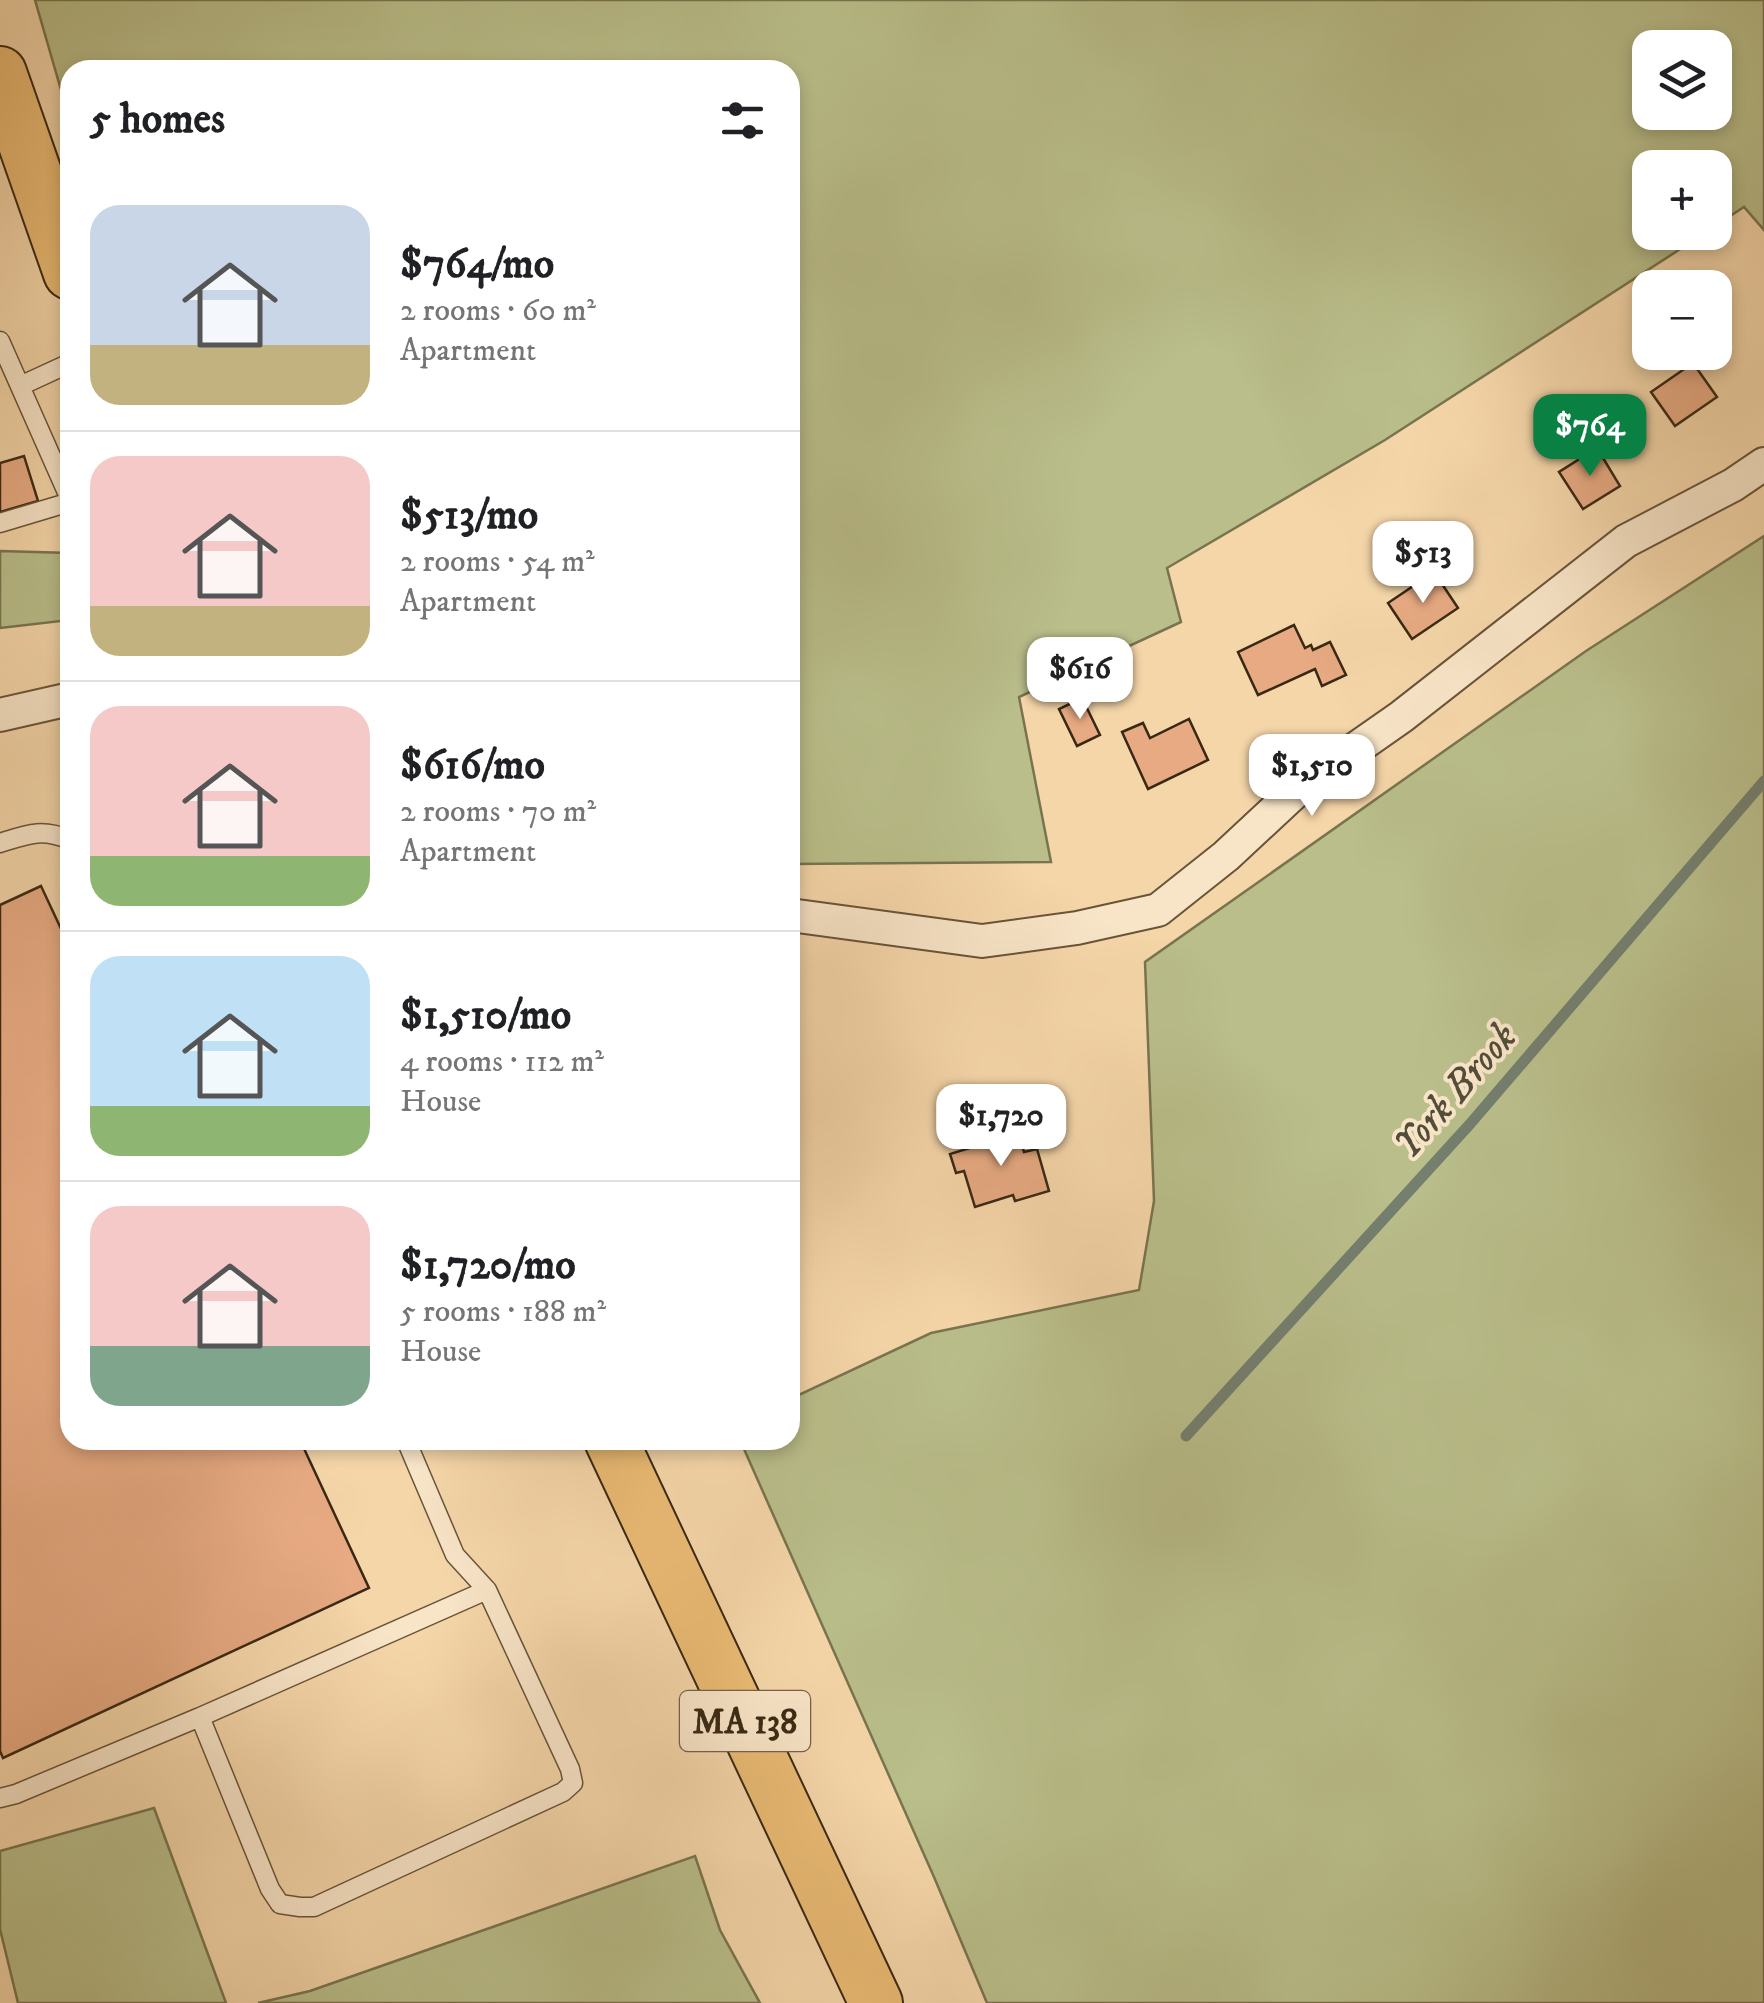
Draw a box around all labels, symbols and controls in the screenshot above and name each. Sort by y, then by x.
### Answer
map controls [1632,30,1732,370]
button: layers [1632,30,1732,130]
icon: filters [715,93,770,148]
text: 5 homes [90,94,225,146]
button: + [1632,150,1732,250]
text: $764/mo [400,239,554,291]
icon: home [170,245,290,365]
button: − [1632,270,1732,370]
text: 2 rooms · 60 m² [400,291,596,331]
text: Apartment [400,331,536,371]
pin: $764 [1531,394,1649,479]
text: $764 [1555,406,1625,446]
text: $513/mo [400,490,538,542]
icon: home [170,496,290,616]
pin: $513 [1364,521,1482,606]
text: $513 [1394,533,1452,573]
text: 2 rooms · 54 m² [400,542,595,582]
text: Apartment [400,582,536,622]
pin: $616 [1021,637,1139,722]
text: $616 [1049,649,1111,689]
pin: $1,510 [1231,734,1393,819]
text: $616/mo [400,740,545,792]
icon: home [170,746,290,866]
text: $1,510 [1271,746,1353,786]
text: 2 rooms · 70 m² [400,792,596,832]
text: Apartment [400,832,536,872]
text: $1,510/mo [400,990,571,1042]
icon: home [170,996,290,1116]
water label: York Brook [1384,1014,1529,1170]
text: 4 rooms · 112 m² [400,1042,604,1082]
text: House [400,1082,481,1122]
pin: $1,720 [920,1084,1082,1169]
text: $1,720 [958,1096,1044,1136]
text: $1,720/mo [400,1240,576,1292]
icon: home [170,1246,290,1366]
text: 5 rooms · 188 m² [400,1292,606,1332]
text: House [400,1332,481,1372]
road number: MA 138 [680,1691,810,1751]

